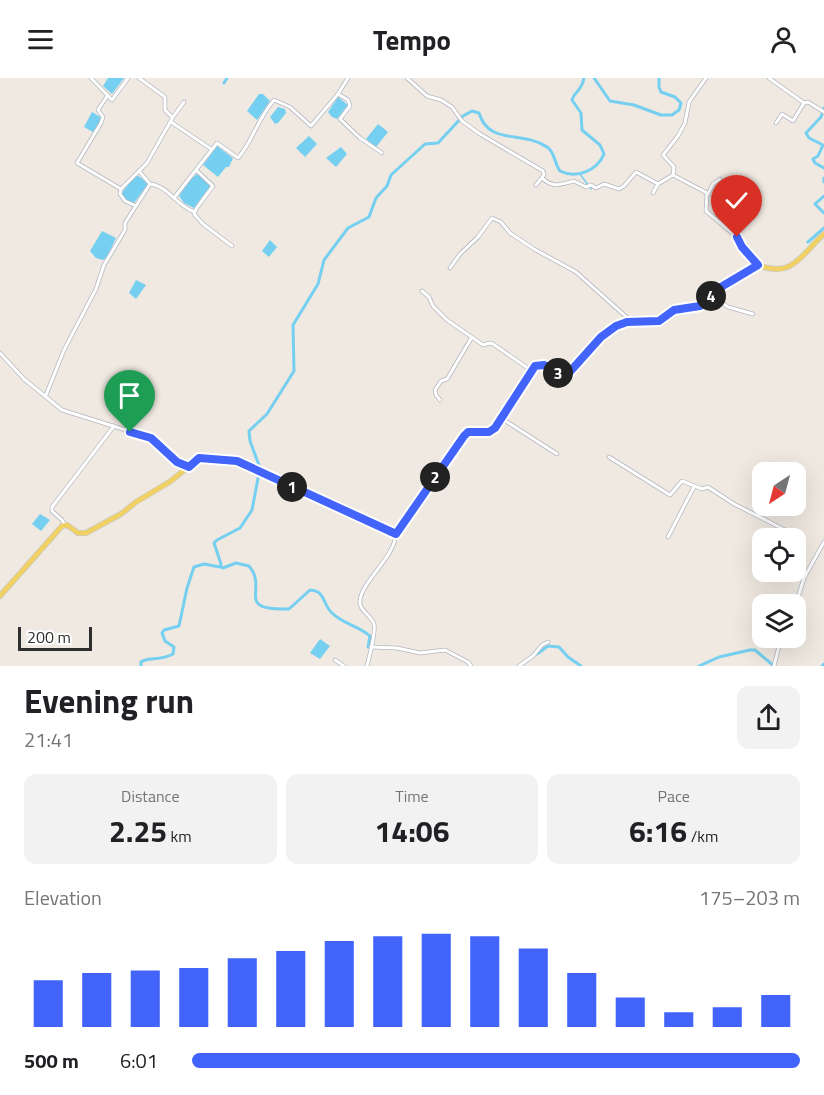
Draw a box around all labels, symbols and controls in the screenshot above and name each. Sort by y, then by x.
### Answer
text: Tempo [373,19,451,60]
icon: menu [24,23,57,56]
icon: person [767,23,800,56]
pin [711,175,762,237]
icon: check [720,184,753,217]
pin: 4 [696,281,726,311]
text: 4 [707,284,715,308]
pin: 3 [543,358,573,388]
text: 3 [554,361,562,385]
pin [104,370,155,432]
icon: arrive [113,379,146,412]
pin: 2 [420,462,450,492]
north arrow [752,462,806,516]
map controls [752,462,806,648]
text: 2 [431,465,439,489]
pin: 1 [277,472,307,502]
text: 1 [288,475,296,499]
button: locate [752,528,806,582]
button: layers [752,594,806,648]
scale bar [18,624,92,652]
text: 200 m [27,625,71,649]
text: Evening run [24,676,194,726]
button: share [737,686,800,749]
text: 21:41 [24,724,73,755]
text: Distance [121,784,180,808]
text: Time [395,784,429,808]
text: Pace [657,784,690,808]
text: 2.25 [109,808,167,854]
text: 14:06 [375,808,449,854]
text: 6:16 [629,808,687,854]
text: km [167,824,192,848]
text: /km [687,824,718,848]
text: Elevation [24,882,102,913]
text: 175–203 m [699,882,800,913]
text: 500 m [24,1045,79,1076]
text: 6:01 [120,1045,158,1076]

